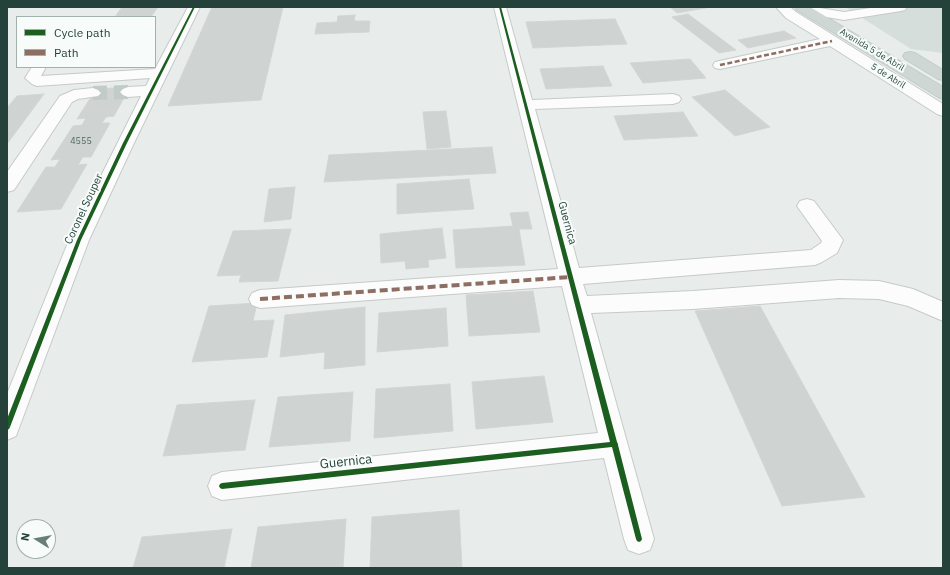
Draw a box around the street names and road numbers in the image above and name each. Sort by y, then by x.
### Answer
street label: Avenida 5 de Abril [838,27,906,73]
street label: 5 de Abril [869,61,907,91]
street label: Coronel Souper [62,172,106,246]
street label: Guernica [555,200,579,246]
street label: Guernica [319,452,373,472]

